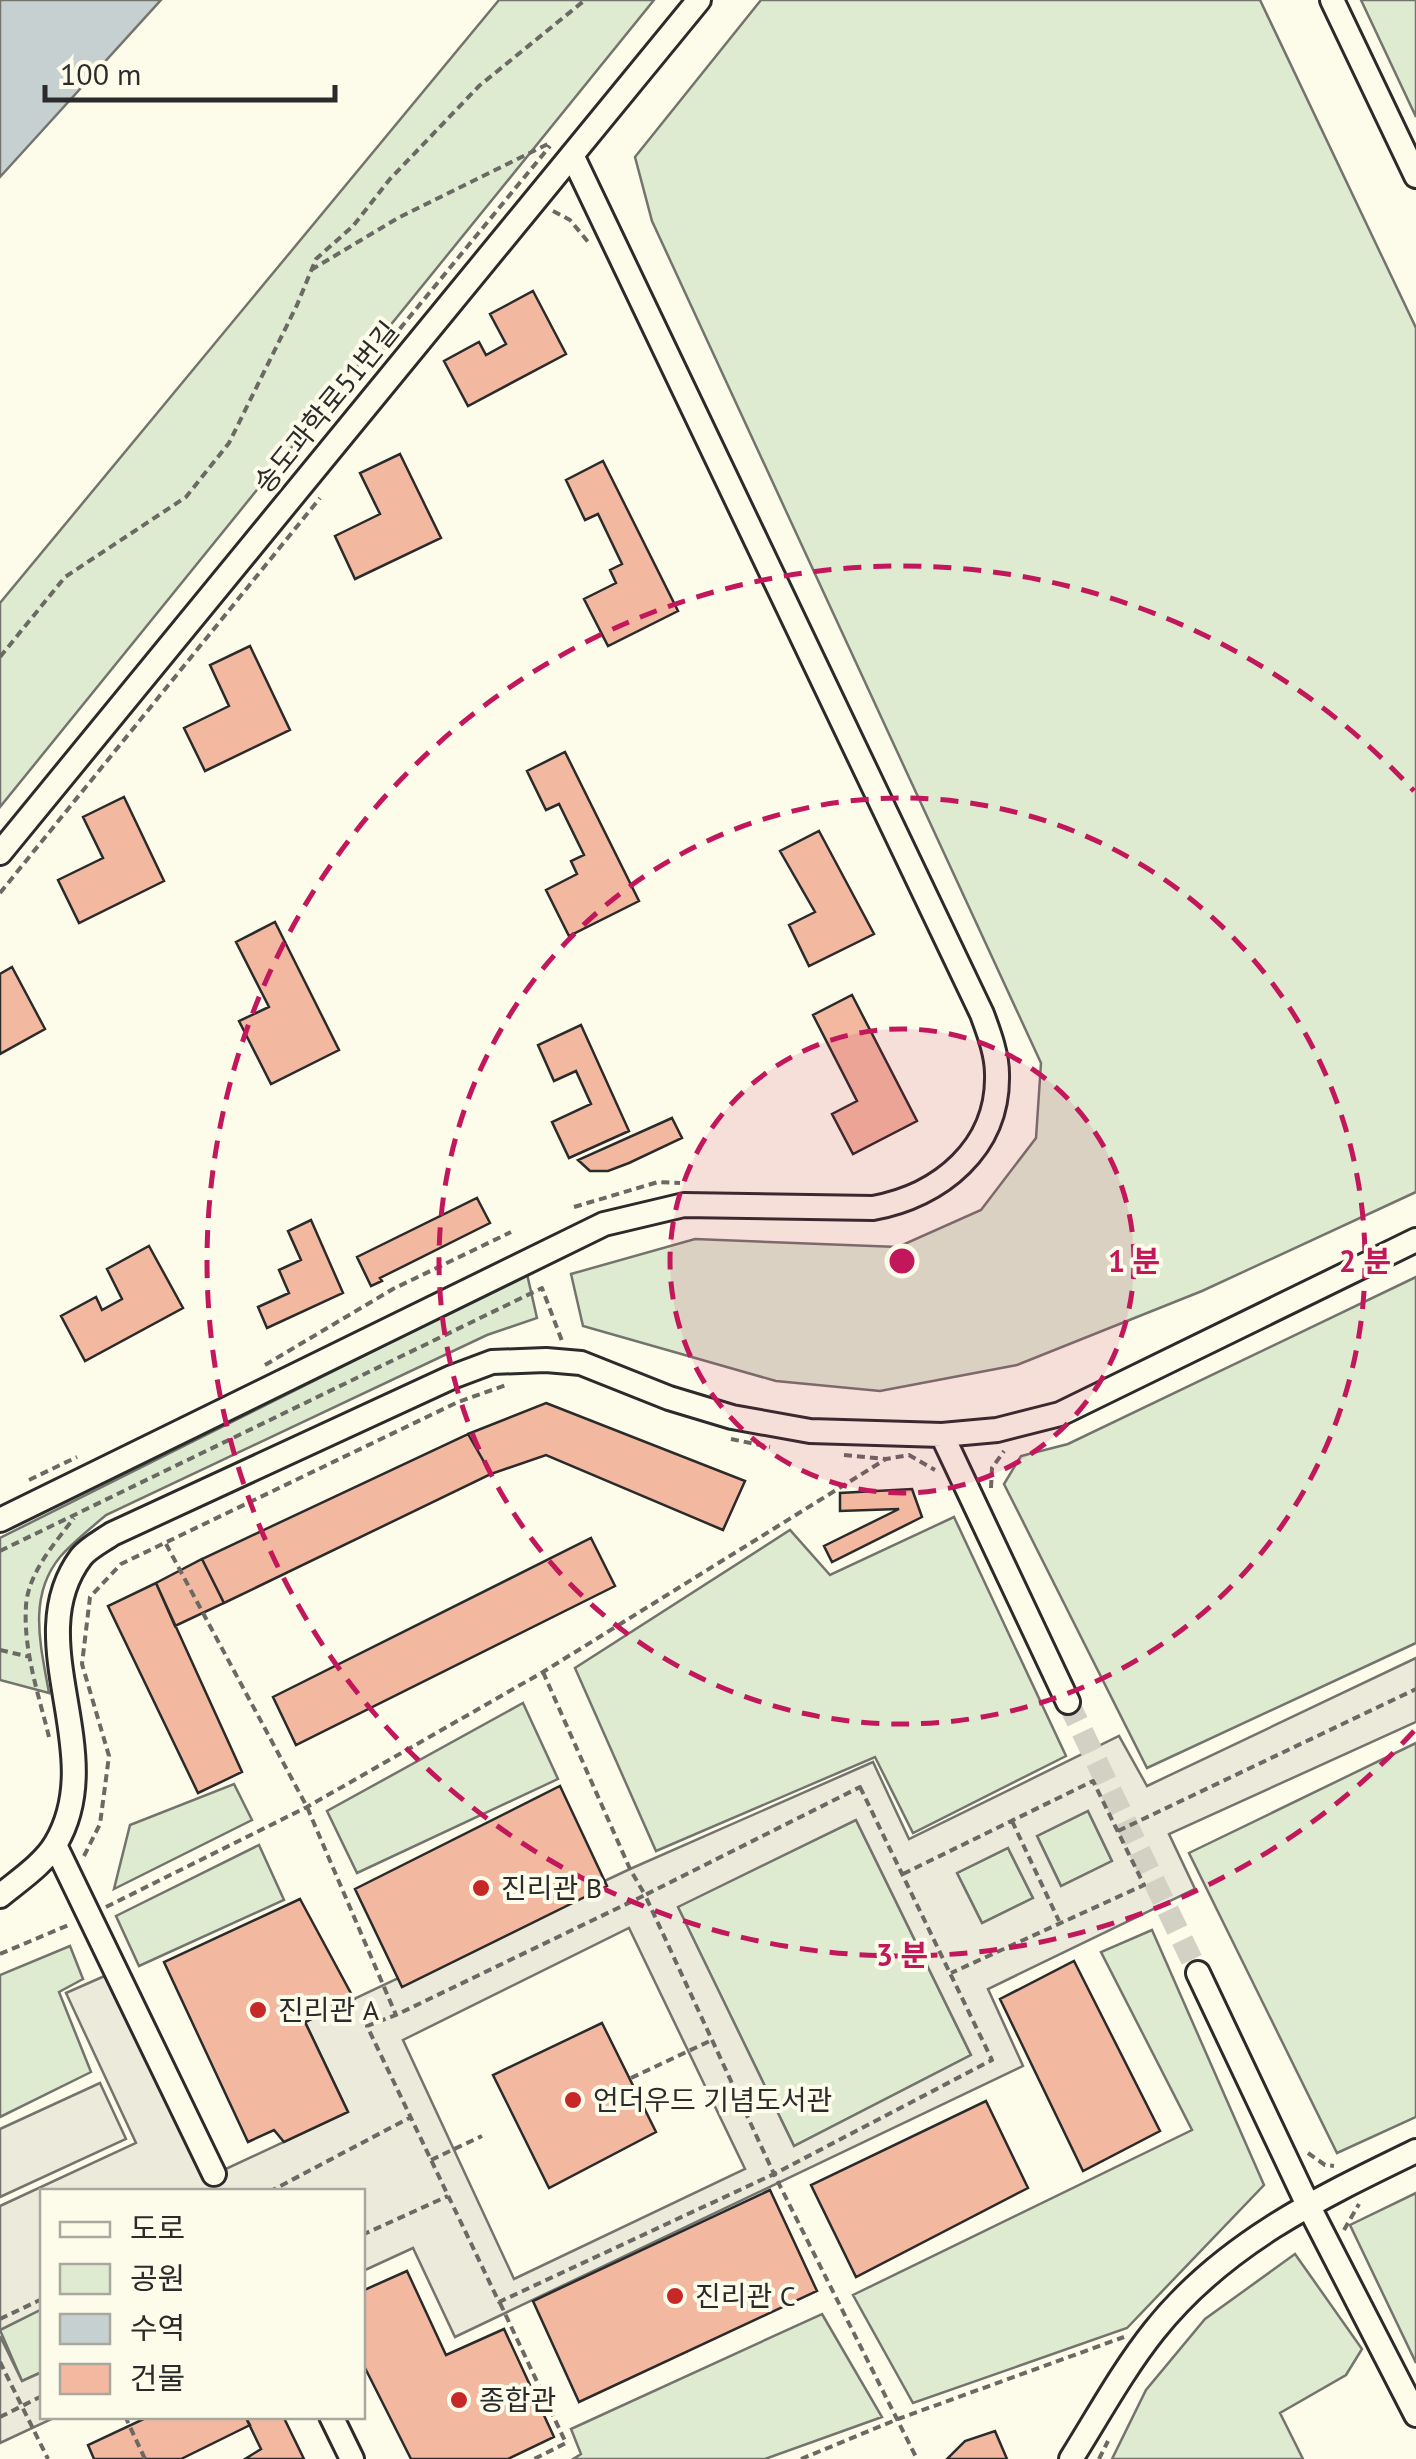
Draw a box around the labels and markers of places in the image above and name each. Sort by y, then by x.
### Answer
centre of rings [884,1243,920,1279]
place label: 진리관 B [501,1869,602,1906]
marker: 진리관 B [470,1877,492,1899]
place label: 진리관 A [278,1991,380,2028]
marker: 진리관 A [247,1999,269,2021]
place label: 언더우드 기념도서관 [593,2081,832,2118]
marker: 언더우드 기념도서관 [562,2089,584,2111]
place label: 진리관 C [695,2277,796,2314]
marker: 진리관 C [664,2285,686,2307]
place label: 종합관 [479,2381,556,2418]
marker: 종합관 [448,2389,470,2411]

